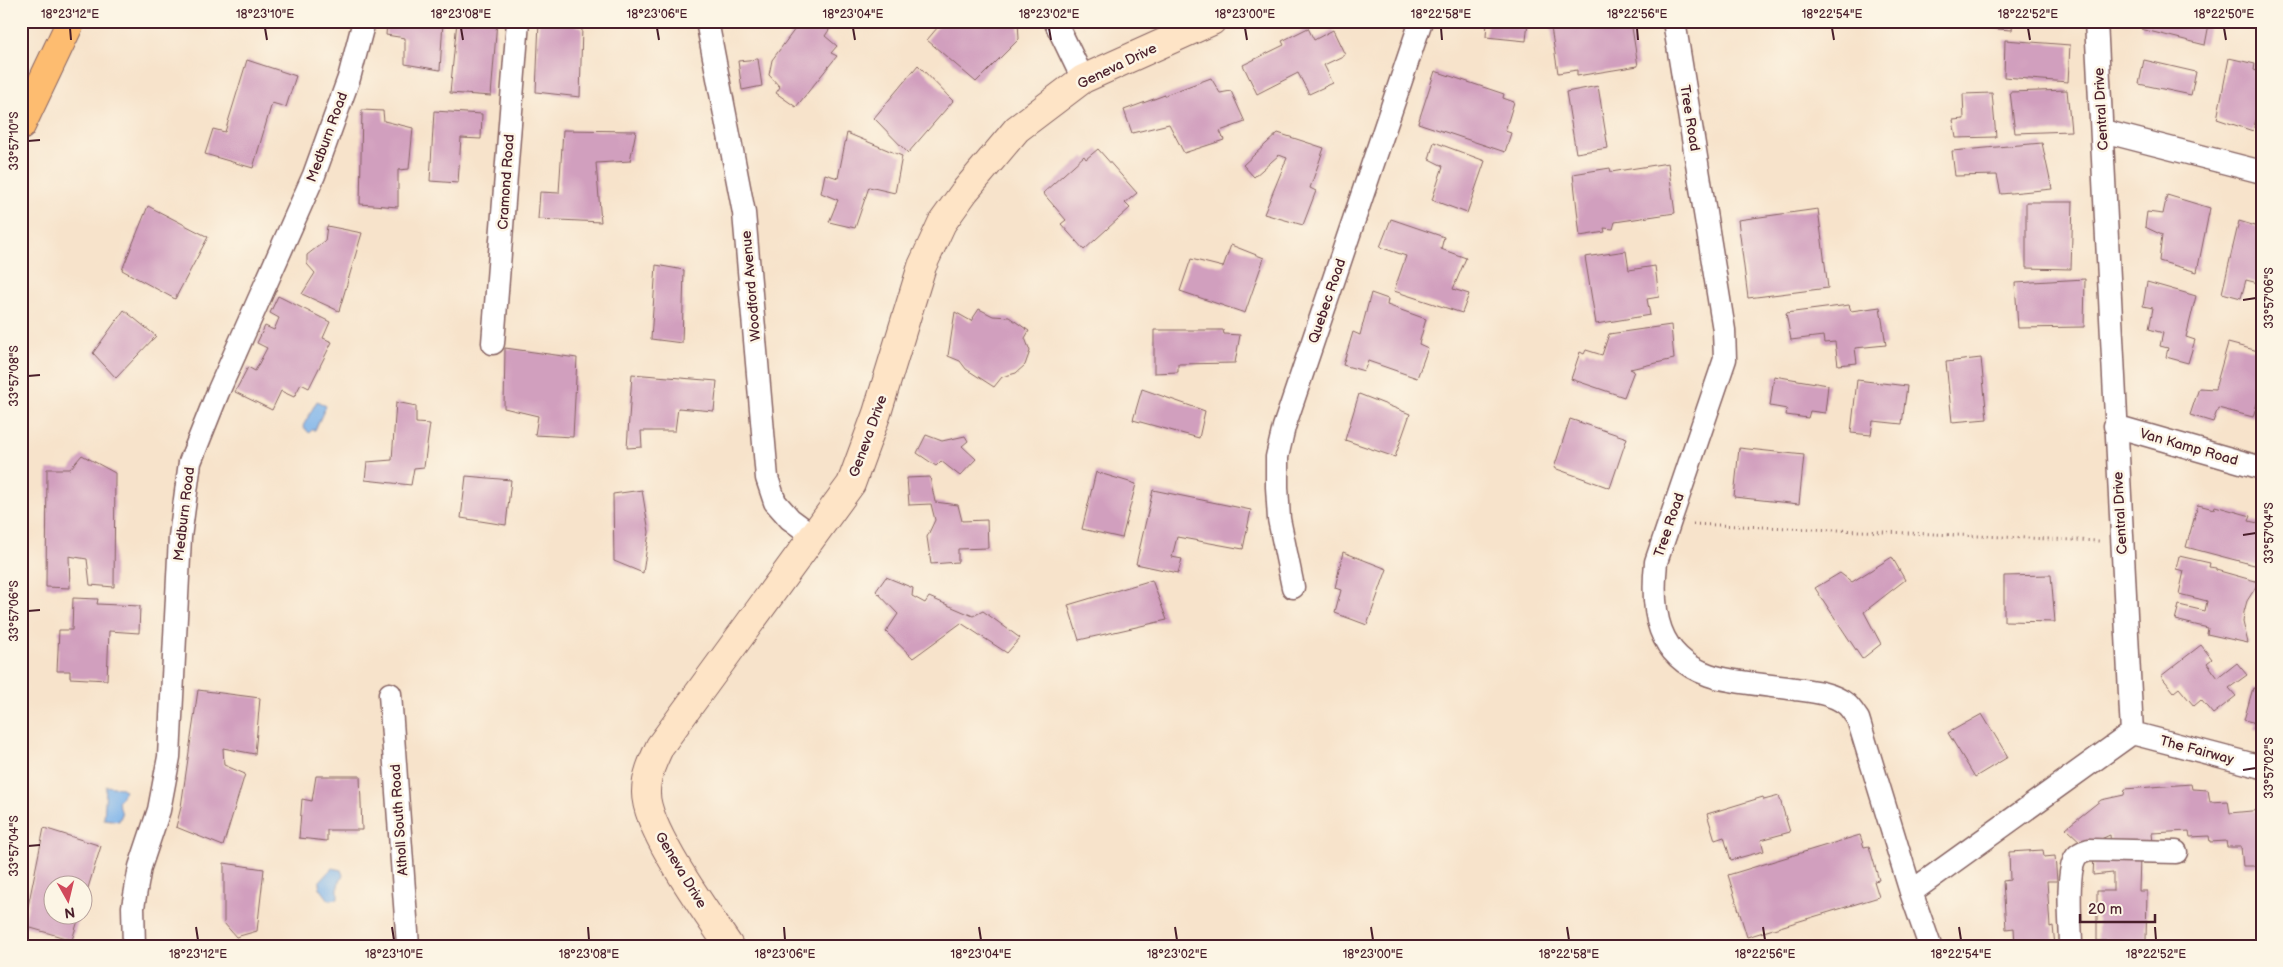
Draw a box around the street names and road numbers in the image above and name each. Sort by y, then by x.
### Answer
street label: Geneva Drive [1075,39,1159,93]
street label: Central Drive [2090,67,2112,151]
street label: Tree Road [1676,84,1704,152]
street label: Medburn Road [303,90,351,184]
street label: Cramond Road [494,134,518,230]
street label: Woodford Avenue [738,230,764,342]
street label: Quebec Road [1305,257,1349,345]
street label: Geneva Drive [845,393,891,479]
street label: Van Kamp Road [2138,425,2240,469]
street label: Medburn Road [170,466,198,562]
street label: Central Drive [2109,471,2131,555]
street label: Tree Road [1650,491,1688,559]
street label: The Fairway [2158,732,2236,768]
street label: Atholl South Road [387,764,411,876]
street label: Geneva Drive [652,829,710,911]

